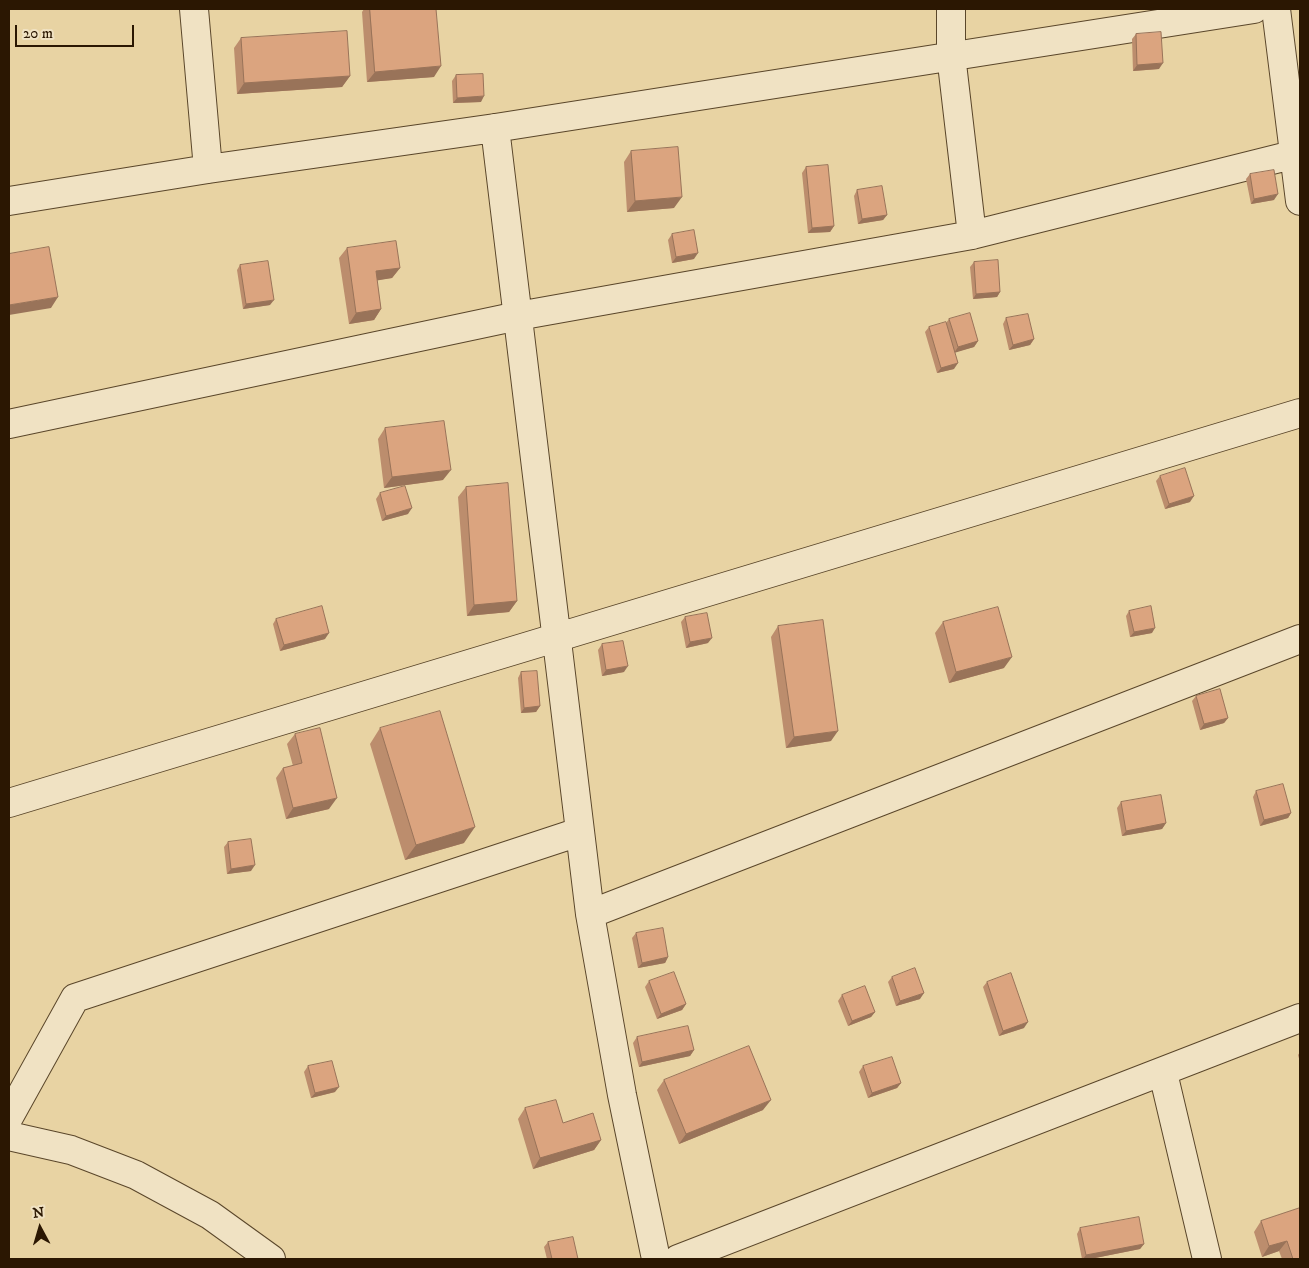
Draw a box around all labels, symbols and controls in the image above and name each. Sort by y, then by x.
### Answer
scale bar [18,15,136,47]
text: 20 m [23,24,53,43]
north arrow [15,1203,65,1253]
text: N [32,1204,45,1223]

